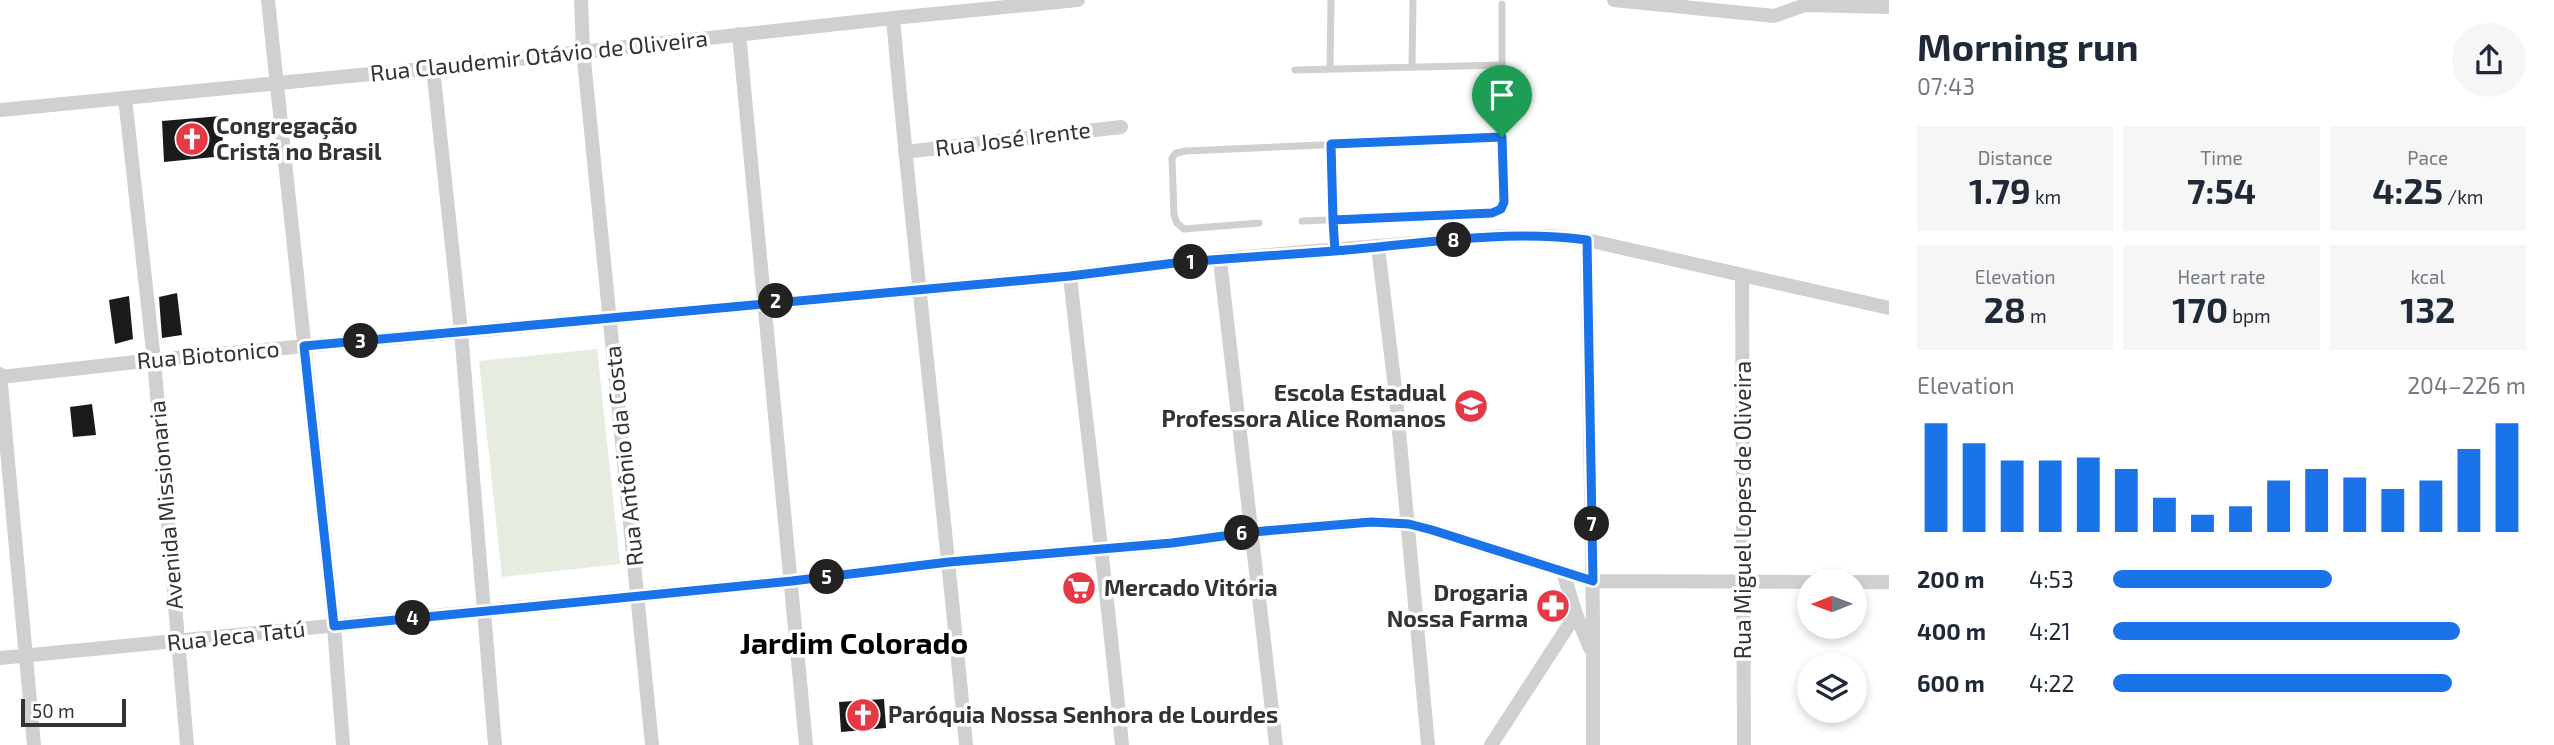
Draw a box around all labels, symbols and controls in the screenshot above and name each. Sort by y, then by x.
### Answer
street label: Rua Claudemir Otávio de Oliveira [369,23,709,87]
text: Morning run [1917,23,2138,69]
button: share [2452,23,2526,97]
pin [1472,65,1532,137]
text: 07:43 [1917,72,1975,100]
icon: arrive [1483,76,1521,114]
place label: Congregação Cristã no Brasil [216,111,382,165]
street label: Rua José Irente [934,115,1092,161]
church icon: Congregação Cristã no Brasil [173,120,211,158]
text: Distance [1978,146,2053,169]
text: Time [2200,146,2243,169]
text: Pace [2407,146,2448,169]
text: 1.79 [1969,169,2031,211]
text: 7:54 [2187,169,2256,211]
text: 4:25 [2372,169,2443,211]
text: km [2031,185,2061,208]
text: /km [2443,185,2483,208]
pin: 8 [1436,222,1472,258]
text: 8 [1448,228,1459,251]
pin: 1 [1174,244,1208,280]
text: 1 [1186,250,1195,273]
text: Elevation [1975,265,2055,288]
text: Heart rate [2178,265,2265,288]
text: kcal [2410,265,2445,288]
pin: 2 [758,284,794,318]
text: 28 [1984,288,2026,330]
text: 170 [2172,288,2228,330]
text: 132 [2400,288,2455,330]
text: 2 [770,289,781,312]
text: m [2026,304,2047,327]
text: bpm [2228,304,2271,327]
pin: 3 [344,324,378,358]
text: 3 [355,329,366,352]
street label: Rua Biotonico [135,334,280,374]
street label: Rua Antônio da Costa [598,345,649,568]
street label: Rua Miguel Lopes de Oliveira [1728,361,1756,659]
text: Elevation [1917,371,2015,399]
text: 204–226 m [2407,371,2526,399]
place label: Escola Estadual Professora Alice Romanos [1162,378,1446,432]
school or university icon: Escola Estadual Professora Alice Romanos [1452,387,1490,425]
street label: Avenida Missionaria [142,399,188,611]
pin: 7 [1574,506,1610,542]
text: 7 [1586,512,1597,535]
pin: 6 [1224,516,1260,550]
text: 6 [1236,521,1247,544]
pin: 5 [810,560,844,594]
text: 5 [821,565,832,588]
text: 200 m [1917,565,1985,593]
text: 4:53 [2029,565,2074,593]
supermarket icon: Mercado Vitória [1060,569,1098,607]
north arrow [1797,569,1867,639]
map controls [1797,569,1867,723]
place label: Mercado Vitória [1104,573,1278,601]
place label: Drogaria Nossa Farma [1387,578,1528,632]
pharmacy icon: Drogaria Nossa Farma [1534,587,1572,625]
pin: 4 [396,600,430,636]
text: 4 [406,606,419,629]
street label: Rua Jeca Tatú [165,614,306,656]
text: 400 m [1917,617,1986,645]
text: 4:21 [2029,617,2071,645]
district label: Jardim Colorado [740,624,968,660]
button: layers [1797,653,1867,723]
text: 600 m [1917,669,1985,697]
text: 4:22 [2029,669,2074,697]
scale bar [21,696,126,728]
church icon: Paróquia Nossa Senhora de Lourdes [844,696,882,734]
text: 50 m [32,699,75,722]
place label: Paróquia Nossa Senhora de Lourdes [888,700,1278,728]

